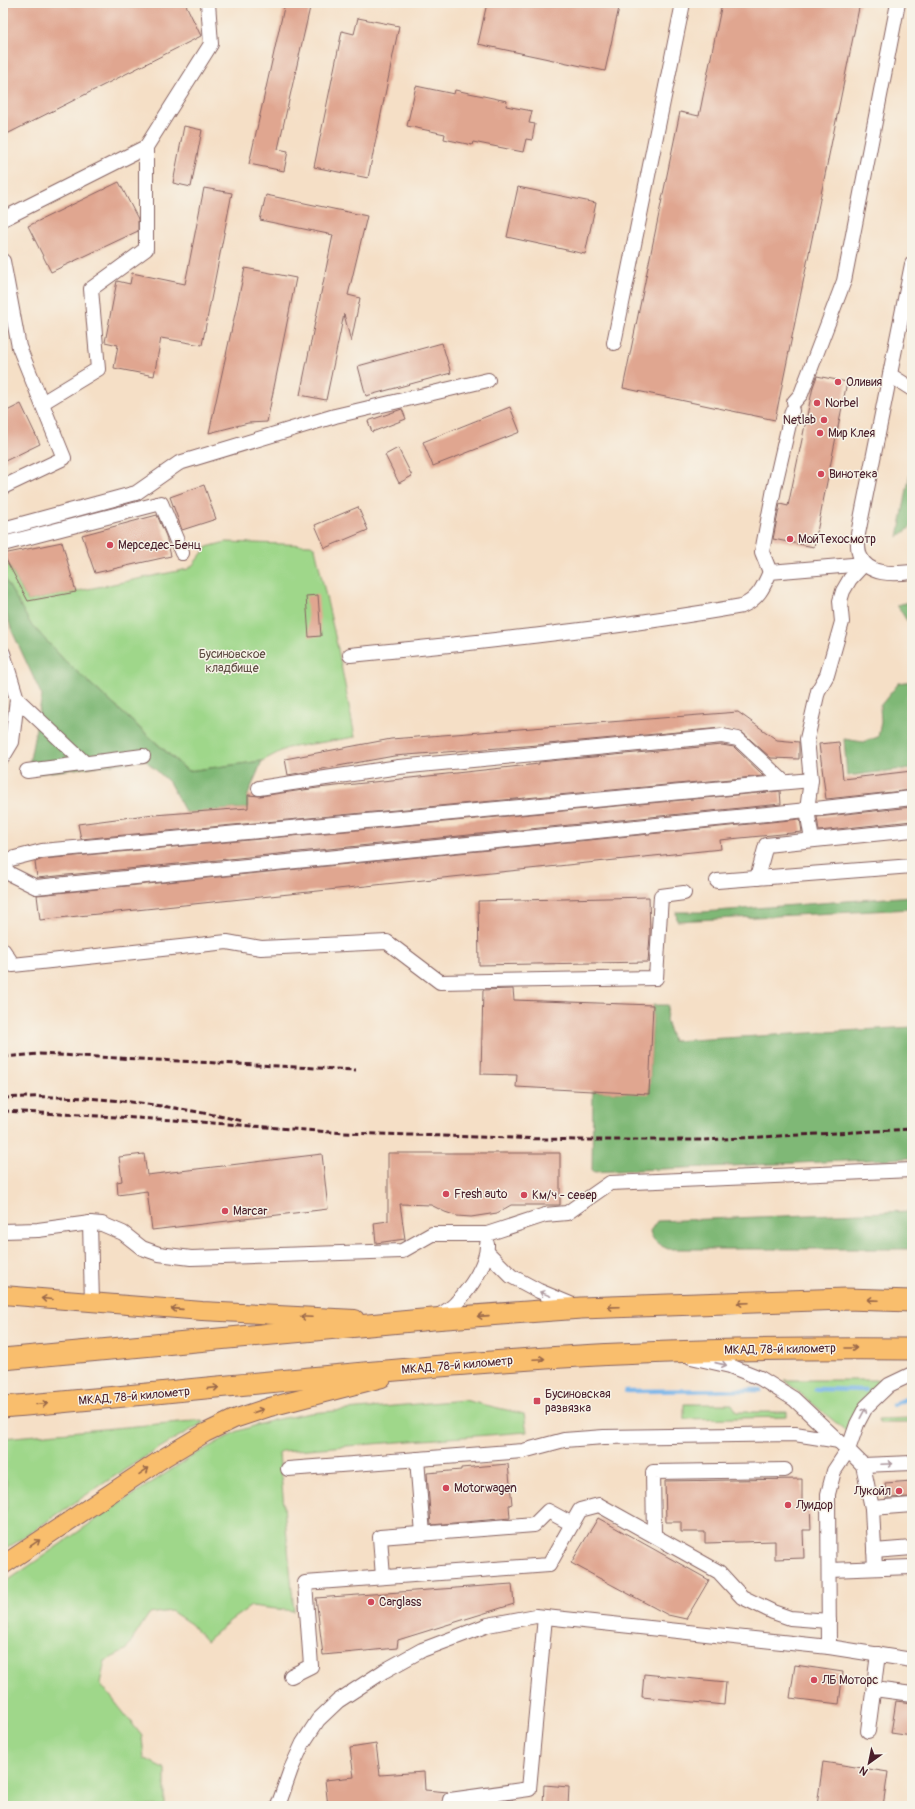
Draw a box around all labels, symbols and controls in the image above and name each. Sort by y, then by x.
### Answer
place label: Оливия [846,375,883,390]
marker: Оливия [833,377,843,387]
place label: Norbel [825,396,859,411]
marker: Norbel [812,398,822,408]
place label: Netlab [783,413,816,428]
marker: Netlab [819,415,829,425]
place label: Мир Клея [828,426,875,441]
marker: Мир Клея [815,428,825,438]
place label: Винотека [829,467,878,482]
marker: Винотека [816,469,826,479]
place label: МойТехосмотр [798,532,876,547]
marker: МойТехосмотр [785,534,795,544]
place label: Мерседес-Бенц [118,538,202,553]
marker: Мерседес-Бенц [105,540,115,550]
park label: Бусиновское кладбище [199,647,265,676]
place label: Fresh auto [454,1187,508,1202]
place label: Км/ч - север [532,1188,597,1203]
marker: Fresh auto [441,1189,451,1199]
marker: Км/ч - север [519,1190,529,1200]
place label: Marcar [233,1204,268,1219]
marker: Marcar [220,1206,230,1216]
one-way arrow [539,1289,551,1297]
one-way arrow [41,1295,54,1302]
one-way arrow [867,1296,880,1304]
one-way arrow [737,1299,750,1306]
one-way arrow [607,1303,620,1311]
one-way arrow [171,1305,184,1312]
one-way arrow [477,1312,490,1319]
one-way arrow [300,1313,313,1320]
street label: МКАД, 78-й километр [724,1341,836,1358]
one-way arrow [844,1344,857,1352]
street label: МКАД, 78-й километр [401,1353,514,1378]
one-way arrow [532,1355,545,1362]
one-way arrow [714,1361,727,1368]
street label: МКАД, 78-й километр [78,1384,191,1409]
one-way arrow [206,1385,219,1392]
place label: Бусиновская развязка [545,1387,611,1416]
marker: Бусиновская развязка [532,1396,542,1406]
one-way arrow [35,1401,48,1408]
one-way arrow [252,1407,265,1414]
one-way arrow [859,1407,867,1419]
one-way arrow [880,1460,893,1468]
one-way arrow [138,1467,149,1475]
place label: Motorwagen [454,1481,517,1496]
marker: Motorwagen [441,1483,451,1493]
place label: Лукойл [853,1484,891,1499]
marker: Лукойл [894,1486,904,1496]
place label: Луидор [795,1498,833,1513]
marker: Луидор [783,1500,793,1510]
one-way arrow [30,1539,41,1547]
place label: Carglass [379,1595,422,1610]
marker: Carglass [366,1597,376,1607]
place label: ЛБ Моторс [821,1673,878,1688]
marker: ЛБ Моторс [809,1675,819,1685]
north arrow [849,1743,889,1783]
text: N [857,1763,870,1778]

